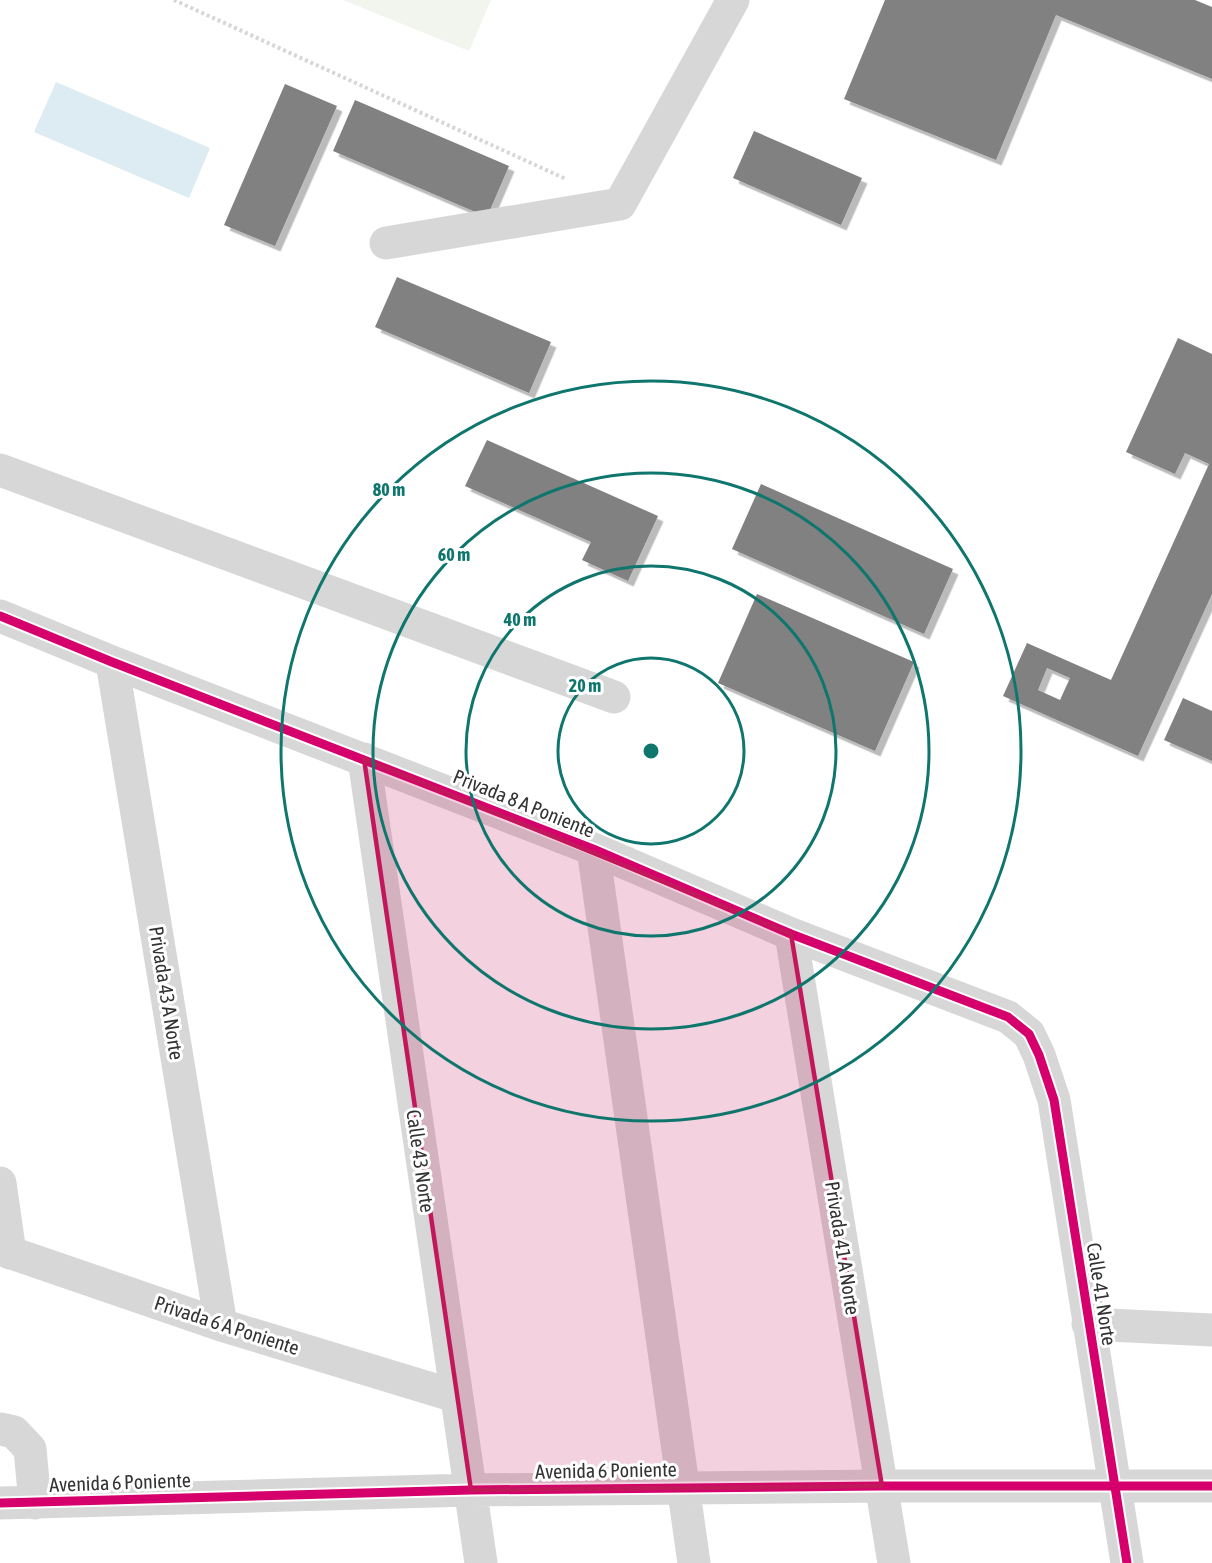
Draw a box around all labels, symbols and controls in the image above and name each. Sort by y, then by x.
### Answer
text: 80 m [373,479,405,500]
text: 60 m [438,544,470,565]
text: 40 m [503,609,536,630]
text: 20 m [569,675,601,696]
centre of rings [641,741,661,761]
street label: Privada 8 A Poniente [450,764,598,842]
street label: Privada 43 A Norte [145,925,189,1061]
street label: Calle 43 Norte [402,1108,440,1214]
street label: Privada 41 A Norte [821,1180,865,1316]
street label: Calle 41 Norte [1083,1241,1121,1347]
street label: Privada 6 A Poniente [152,1291,302,1359]
street label: Avenida 6 Poniente [535,1457,677,1483]
street label: Avenida 6 Poniente [49,1468,191,1496]

